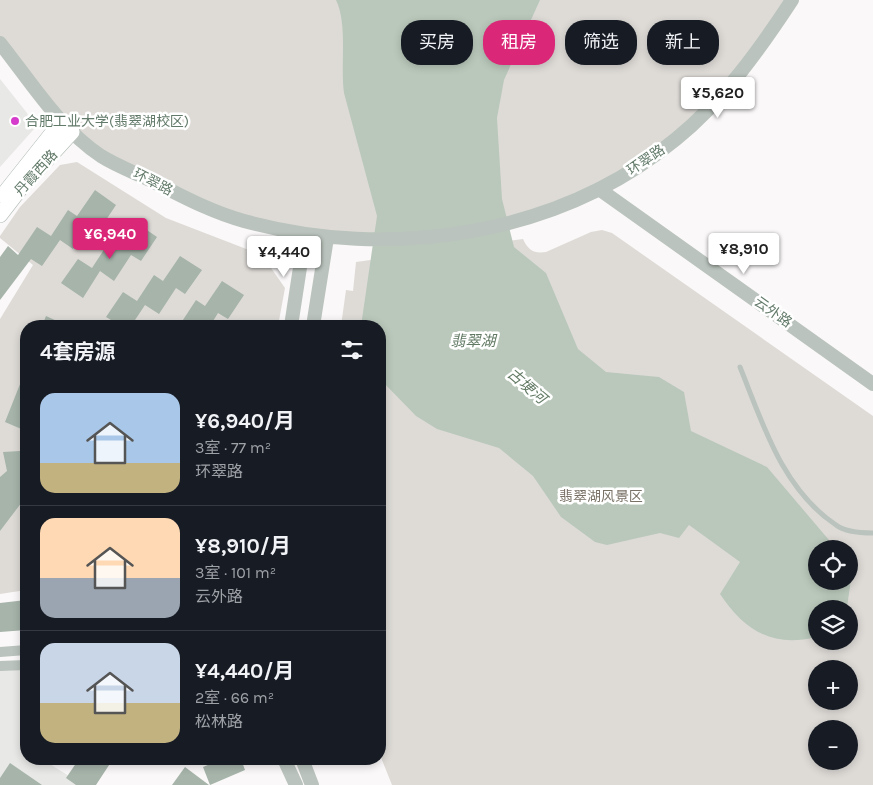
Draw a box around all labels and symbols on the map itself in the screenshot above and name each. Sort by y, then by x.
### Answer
pin: ¥5,620 [677,76,759,119]
place label: 合肥工业大学(翡翠湖校区) [25,113,189,130]
marker: 合肥工业大学(翡翠湖校区) [9,115,21,127]
street label: 环翠路 [624,141,668,179]
street label: 丹霞西路 [11,147,61,199]
street label: 环翠路 [130,165,176,199]
pin: ¥6,940 [69,218,151,260]
pin: ¥8,910 [703,232,785,275]
pin: ¥4,440 [243,236,325,278]
street label: 云外路 [751,293,795,331]
water label: 翡翠湖 [450,332,497,350]
water label: 古埂河 [504,365,552,409]
park label: 翡翠湖风景区 [559,488,643,505]

